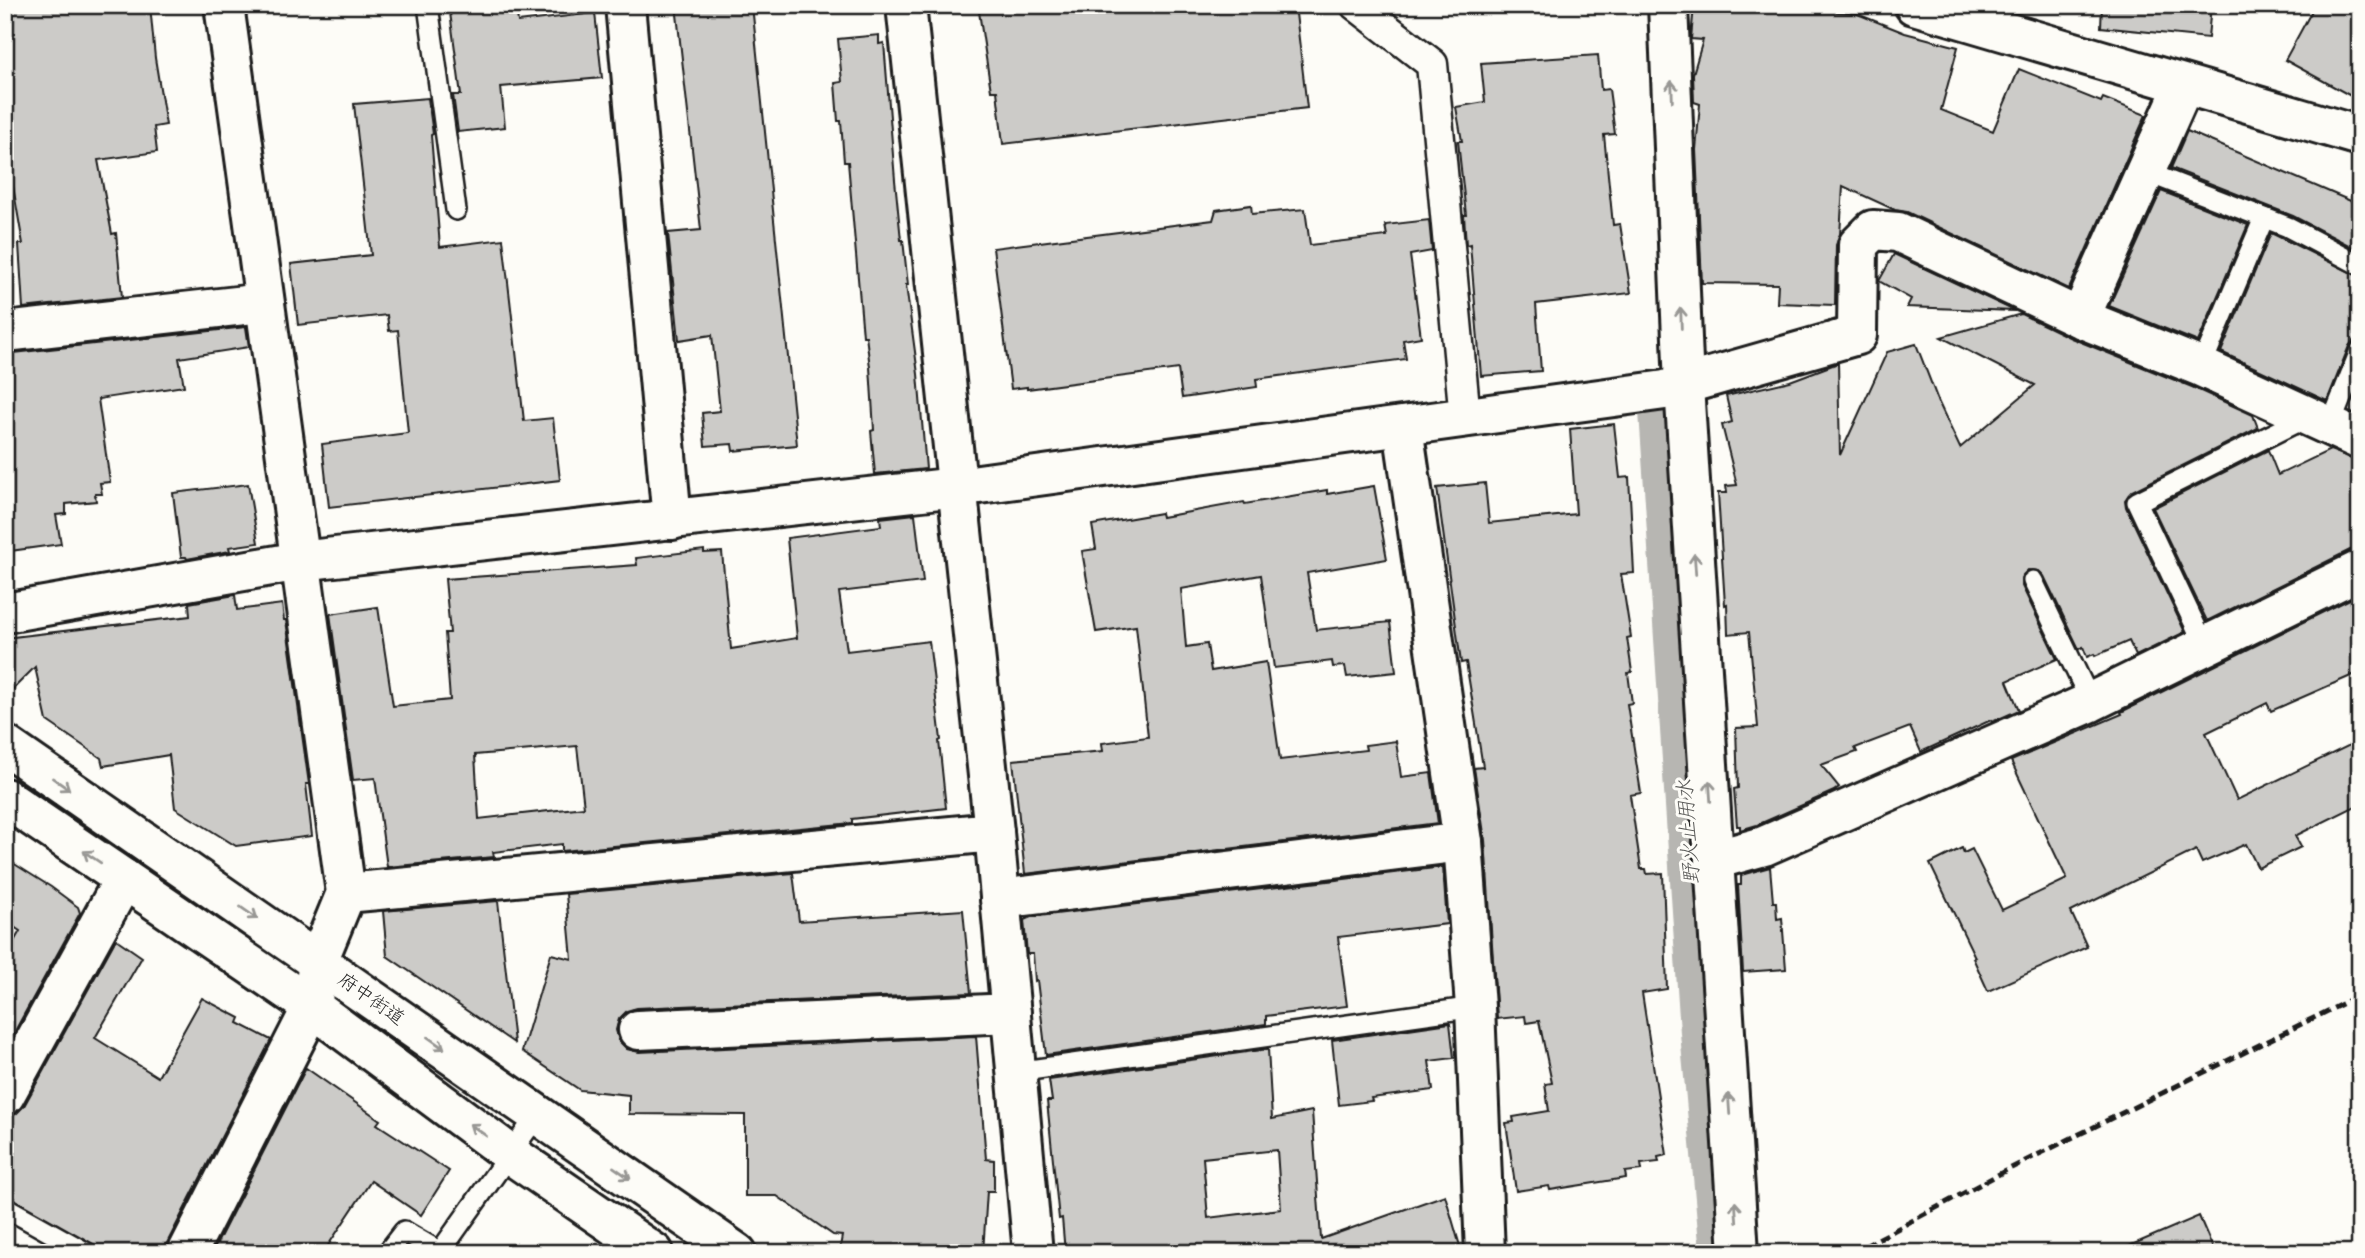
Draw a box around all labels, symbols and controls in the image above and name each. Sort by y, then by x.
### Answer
one-way arrow [1665,80,1678,103]
one-way arrow [1675,307,1688,330]
one-way arrow [1689,553,1702,576]
one-way arrow [51,777,71,791]
water label: 野火止用水 [1669,779,1704,885]
one-way arrow [1703,780,1716,803]
one-way arrow [83,850,102,864]
one-way arrow [239,906,258,920]
street label: 府中街道 [334,966,411,1030]
one-way arrow [426,1036,445,1050]
one-way arrow [1722,1093,1735,1116]
one-way arrow [468,1123,487,1138]
one-way arrow [612,1166,631,1180]
one-way arrow [1729,1202,1742,1224]

